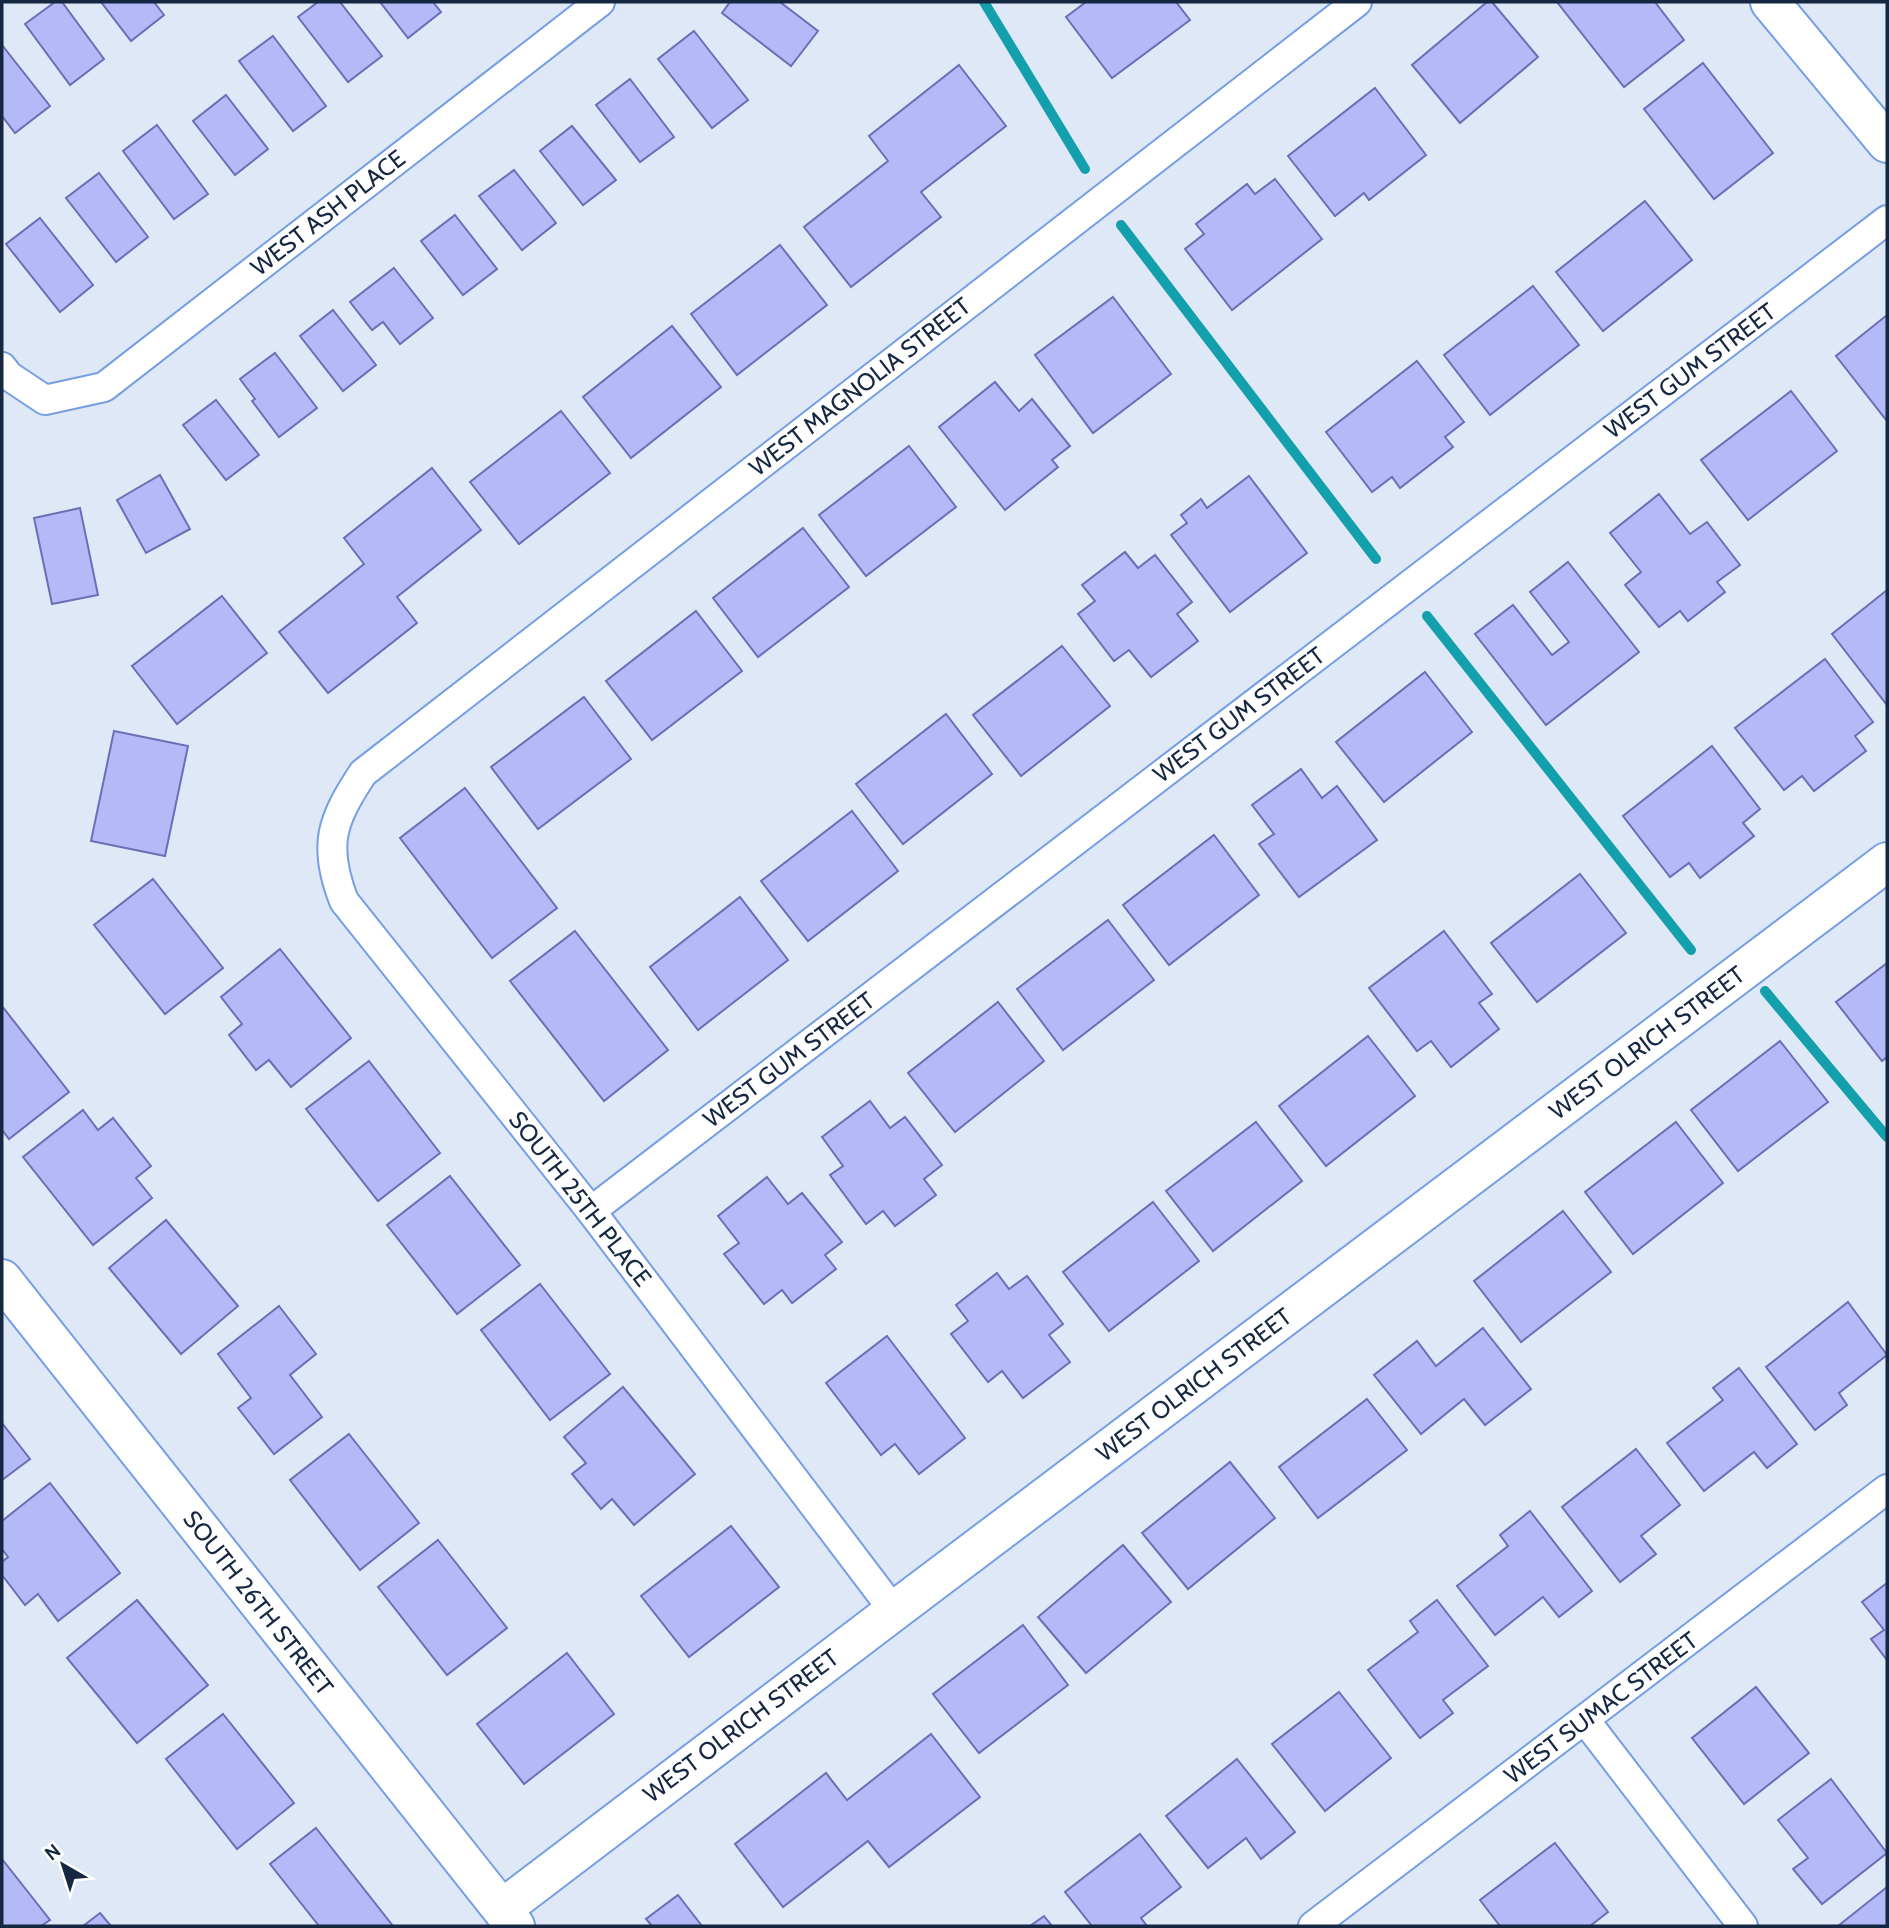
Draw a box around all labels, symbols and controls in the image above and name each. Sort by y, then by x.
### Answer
street label: WEST ASH PLACE [245,143,411,282]
street label: WEST MAGNOLIA STREET [743,291,976,482]
street label: WEST GUM STREET [1598,297,1781,444]
street label: WEST GUM STREET [1147,641,1330,788]
street label: WEST OLRICH STREET [1543,960,1750,1126]
street label: WEST GUM STREET [697,986,880,1133]
street label: SOUTH 25TH PLACE [503,1105,658,1292]
street label: WEST OLRICH STREET [1090,1302,1297,1468]
street label: SOUTH 26TH STREET [177,1505,340,1701]
street label: WEST SUMAC STREET [1498,1625,1703,1790]
street label: WEST OLRICH STREET [637,1643,844,1809]
north arrow [28,1830,98,1900]
text: N [40,1839,65,1865]

